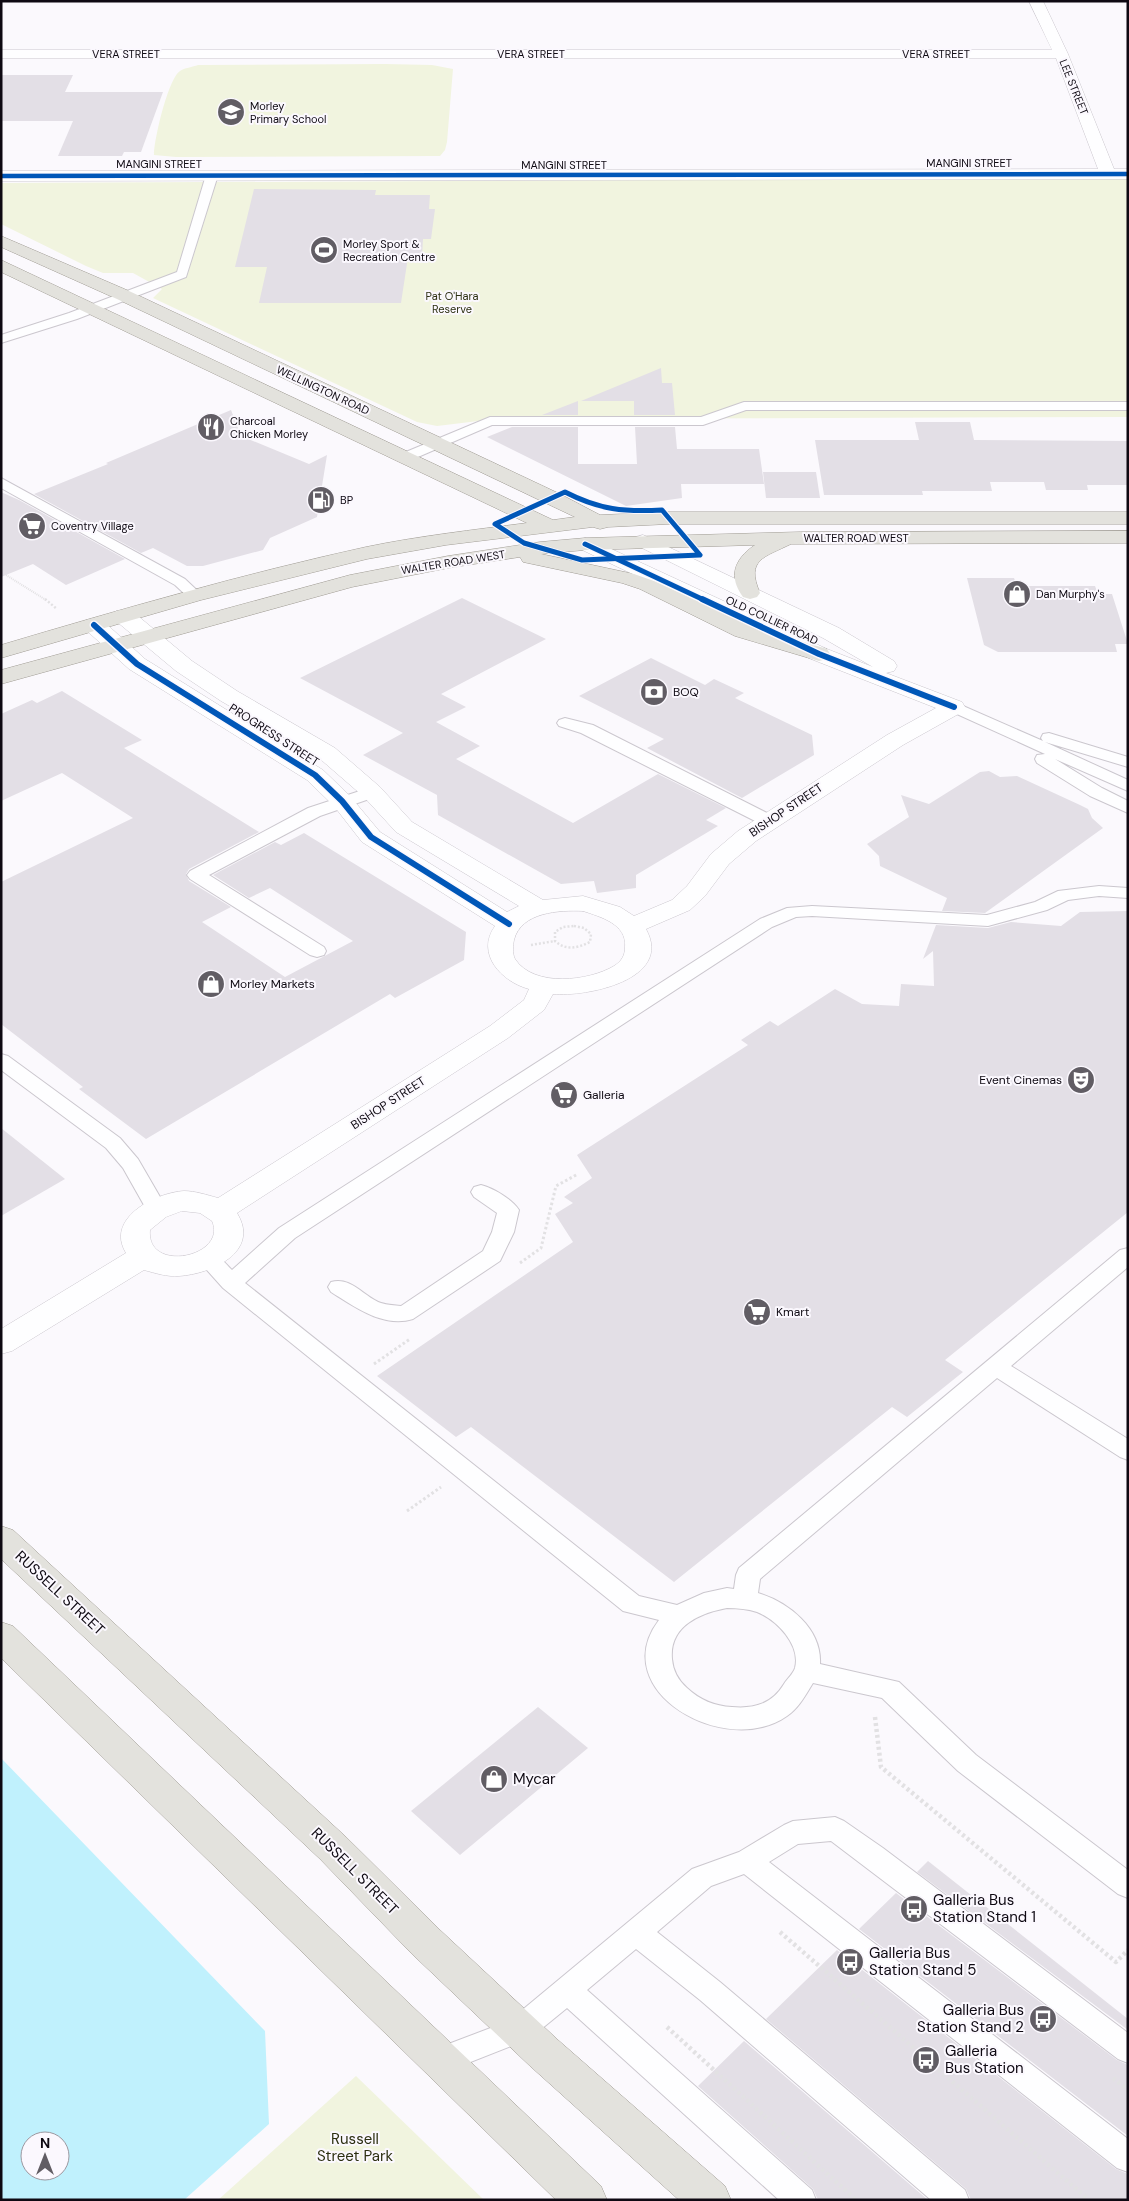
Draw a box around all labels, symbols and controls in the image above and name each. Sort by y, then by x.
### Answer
street label: VERA STREET [92,47,160,61]
street label: VERA STREET [497,47,565,61]
street label: VERA STREET [902,47,970,61]
street label: LEE STREET [1057,57,1091,117]
school or university icon: Morley Primary School [216,97,246,127]
place label: Morley Primary School [250,99,326,126]
street label: MANGINI STREET [926,156,1012,170]
street label: MANGINI STREET [116,157,202,171]
street label: MANGINI STREET [521,158,607,172]
sports icon: Morley Sport & Recreation Centre [309,235,339,265]
place label: Morley Sport & Recreation Centre [343,237,435,264]
park label: Pat O'Hara Reserve [426,289,479,316]
street label: WELLINGTON ROAD [274,362,372,418]
restaurant icon: Charcoal Chicken Morley [196,412,226,442]
place label: Charcoal Chicken Morley [230,414,308,441]
fuel station icon: BP [306,485,336,515]
place label: BP [340,493,353,507]
supermarket icon: Coventry Village [17,511,47,541]
place label: Coventry Village [51,519,134,533]
street label: WALTER ROAD WEST [803,531,909,545]
street label: WALTER ROAD WEST [400,547,506,577]
shop icon: Dan Murphy's [1002,579,1032,609]
place label: Dan Murphy's [1036,587,1105,601]
street label: OLD COLLIER ROAD [724,592,821,648]
bank icon: BOQ [639,677,669,707]
place label: BOQ [673,684,699,700]
street label: PROGRESS STREET [226,700,322,770]
street label: BISHOP STREET [746,779,826,841]
shop icon: Morley Markets [196,969,226,999]
place label: Morley Markets [230,976,315,992]
theatre icon: Event Cinemas [1066,1065,1096,1095]
place label: Event Cinemas [979,1072,1062,1088]
street label: BISHOP STREET [348,1073,428,1133]
supermarket icon: Galleria [549,1080,579,1110]
place label: Galleria [583,1087,625,1103]
supermarket icon: Kmart [742,1297,772,1327]
place label: Kmart [776,1304,810,1320]
street label: RUSSELL STREET [11,1546,109,1640]
shop icon: Mycar [479,1764,509,1794]
place label: Mycar [513,1769,556,1789]
street label: RUSSELL STREET [307,1823,403,1919]
place label: Galleria Bus Station Stand 1 [933,1890,1036,1927]
bus stop icon: Galleria Bus Station Stand 1 [899,1894,929,1924]
place label: Galleria Bus Station Stand 5 [869,1943,976,1980]
bus stop icon: Galleria Bus Station Stand 5 [835,1947,865,1977]
place label: Galleria Bus Station Stand 2 [917,2000,1024,2037]
bus stop icon: Galleria Bus Station Stand 2 [1028,2004,1058,2034]
place label: Galleria Bus Station [945,2041,1024,2078]
bus stop icon: Galleria Bus Station [911,2045,941,2075]
park label: Russell Street Park [317,2129,393,2166]
north arrow [20,2131,70,2181]
text: N [40,2134,50,2152]

